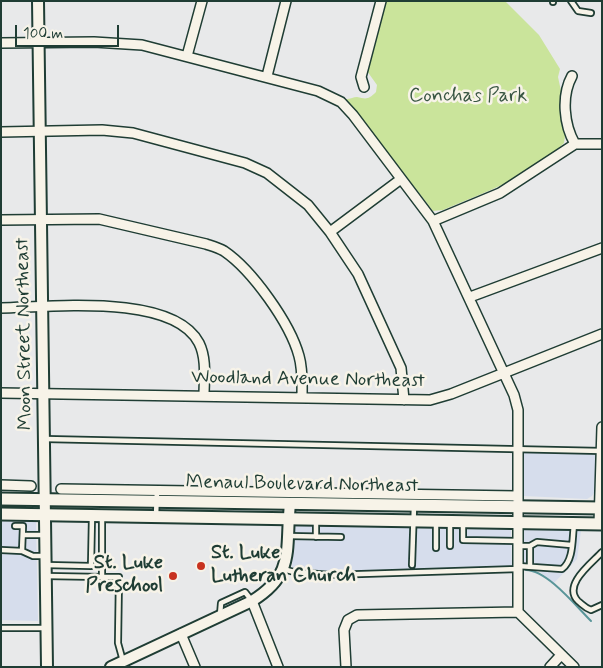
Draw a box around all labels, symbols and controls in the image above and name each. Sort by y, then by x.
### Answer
scale bar [18,15,121,47]
text: 100 m [23,24,63,44]
park label: Conchas Park [409,85,527,109]
street label: Moon Street Northeast [11,237,39,431]
street label: Woodland Avenue Northeast [191,366,425,394]
street label: Menaul Boulevard Northeast [185,471,419,499]
place label: St. Luke Lutheran Church [211,542,356,589]
place label: St. Luke Preschool [86,552,163,599]
marker: St. Luke Lutheran Church [195,560,207,572]
marker: St. Luke Preschool [167,570,179,582]

